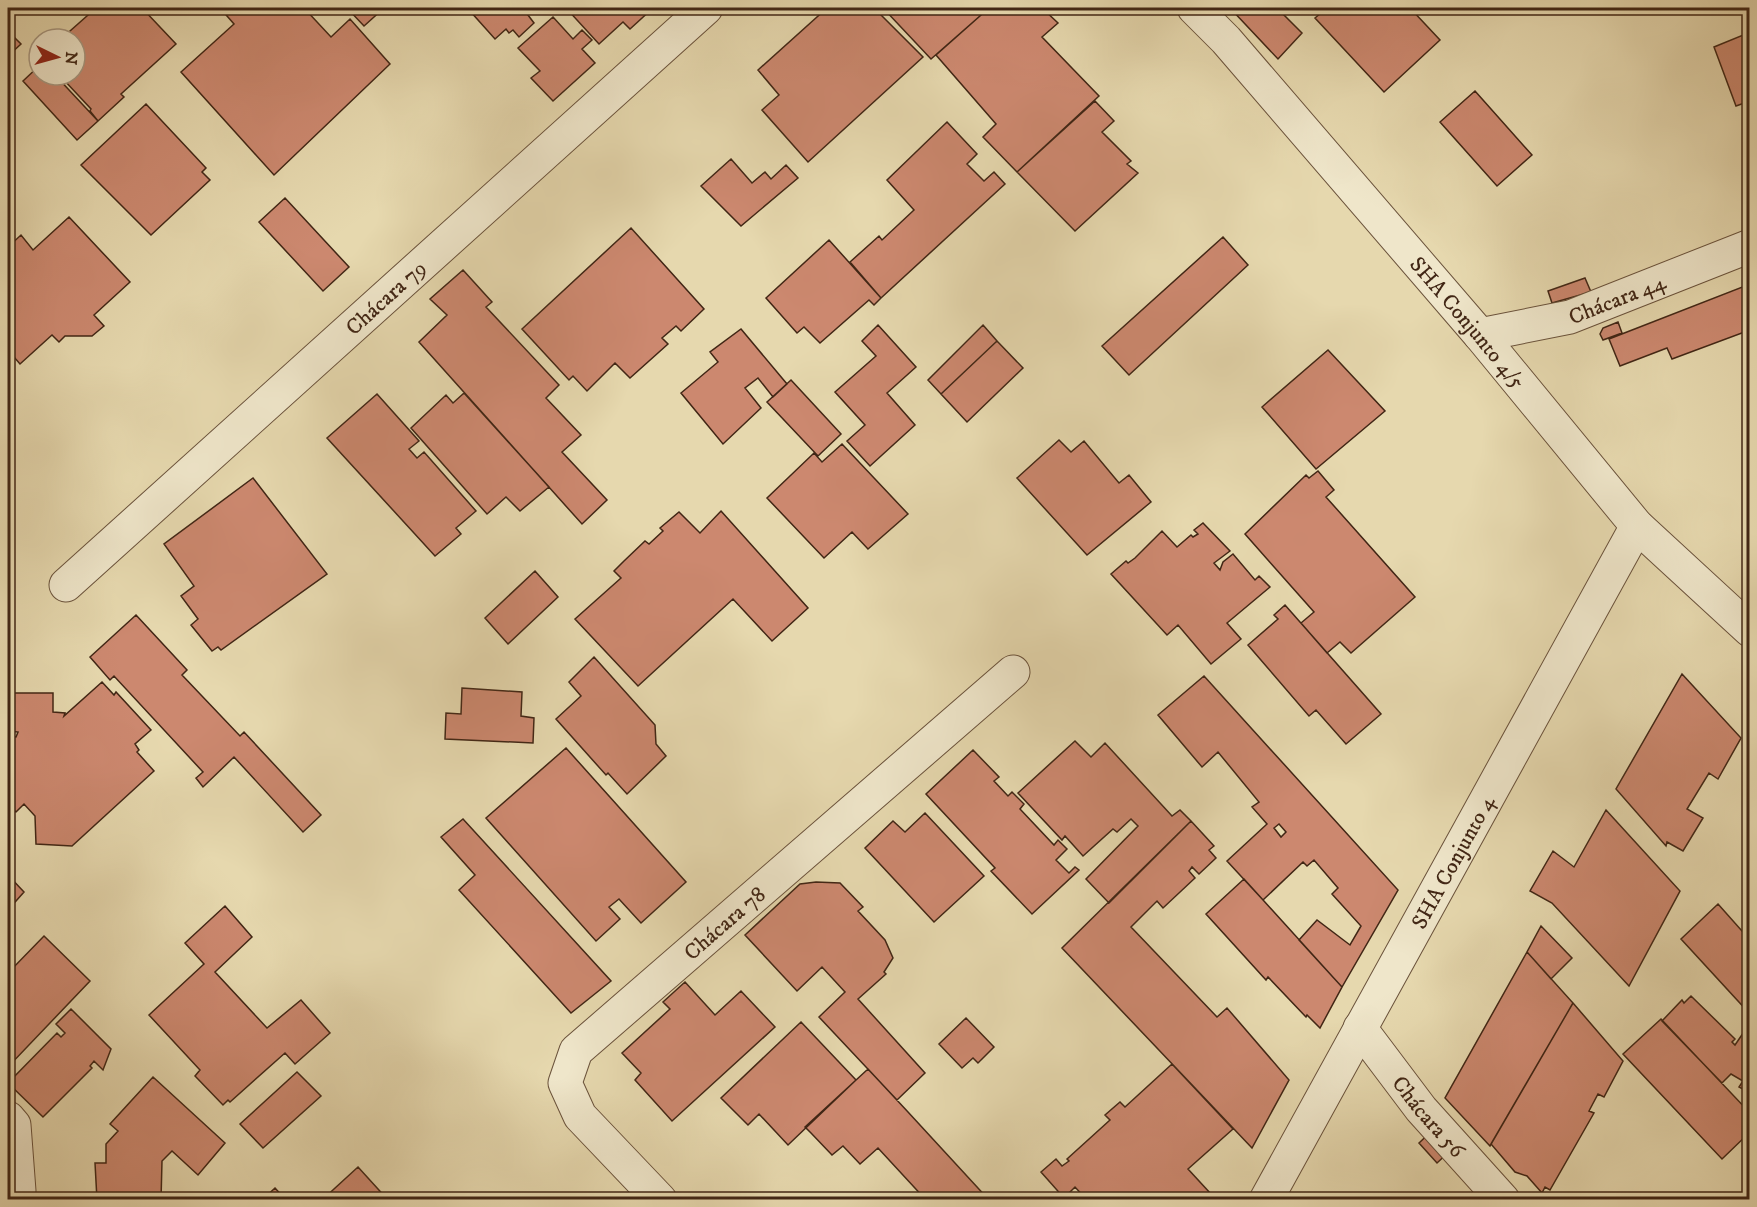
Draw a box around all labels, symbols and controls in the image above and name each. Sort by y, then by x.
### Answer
north arrow [27,27,87,87]
text: N [60,51,81,66]
street label: SHA Conjunto 4/5 [1403,251,1531,395]
street label: Chácara 79 [340,255,432,341]
street label: Chácara 44 [1565,268,1671,331]
street label: SHA Conjunto 4 [1406,790,1502,934]
street label: Chácara 78 [679,881,771,966]
street label: Chácara 56 [1386,1071,1471,1165]

